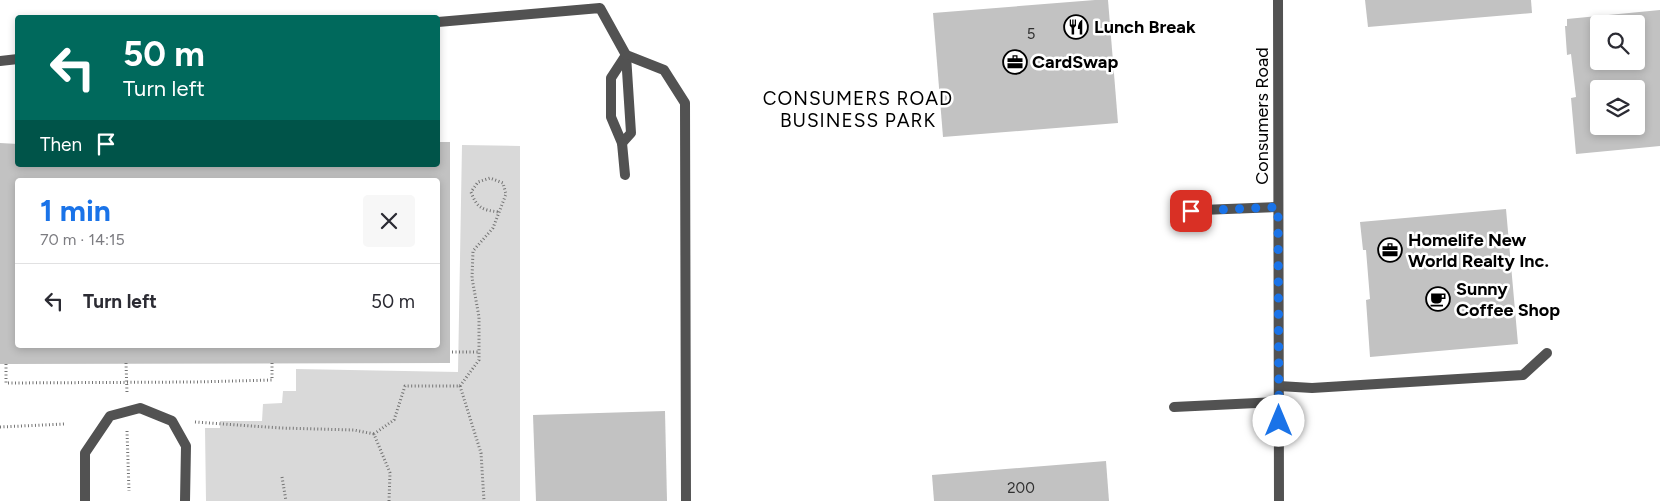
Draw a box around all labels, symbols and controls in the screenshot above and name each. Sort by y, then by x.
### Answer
restaurant icon: Lunch Break [1063,14,1089,40]
map controls [1590,15,1645,135]
button: search [1590,15,1645,70]
place label: Lunch Break [1094,16,1196,38]
house number: 5 [1027,25,1035,43]
text: 50 m [123,33,205,75]
icon: left [40,35,105,100]
street label: Consumers Road [1251,47,1273,185]
office icon: CardSwap [1002,49,1028,75]
place label: CardSwap [1032,51,1118,73]
text: Turn left [123,75,205,102]
button: layers [1590,80,1645,135]
district label: CONSUMERS ROAD BUSINESS PARK [763,87,953,132]
icon: arrive [92,130,120,158]
text: Then [40,133,82,156]
pin [1170,190,1212,232]
text: 1 min [40,192,111,229]
button: close [363,195,415,247]
icon: arrive [1177,197,1205,225]
place label: Homelife New World Realty Inc. [1408,229,1549,272]
text: 70 m · 14:15 [40,230,125,249]
office icon: Homelife New World Realty Inc. [1377,237,1403,263]
place label: Sunny Coffee Shop [1456,278,1560,321]
cafe icon: Sunny Coffee Shop [1425,286,1451,312]
icon: left [40,287,68,315]
text: Turn left [83,290,157,313]
text: 50 m [371,290,415,313]
position arrow [1252,394,1304,446]
house number: 200 [1007,479,1035,497]

